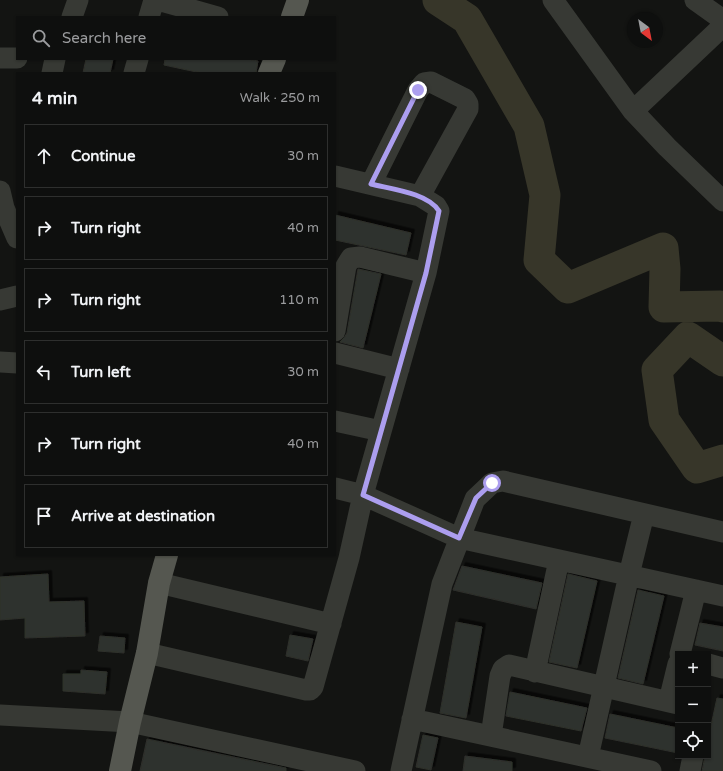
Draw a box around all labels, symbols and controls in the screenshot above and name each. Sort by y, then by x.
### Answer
north arrow [627,12,663,48]
search box [16,16,336,60]
icon: search [30,27,52,49]
text: Search here [62,29,146,47]
route end [409,81,427,99]
text: 4 min [32,88,77,109]
text: Walk · 250 m [240,90,320,106]
icon: ahead [33,145,55,167]
text: Continue [71,147,135,165]
text: 30 m [287,148,319,164]
icon: right [33,217,55,239]
text: Turn right [71,219,141,237]
text: 40 m [287,220,319,236]
icon: right [33,289,55,311]
text: Turn right [71,291,141,309]
text: 110 m [279,292,319,308]
icon: left [33,361,55,383]
text: Turn left [71,363,131,381]
text: 30 m [287,364,319,380]
icon: right [33,433,55,455]
text: Turn right [71,435,141,453]
text: 40 m [287,436,319,452]
route start [483,474,501,492]
icon: arrive [33,505,55,527]
text: Arrive at destination [71,507,215,525]
map controls [675,651,711,759]
button: + [675,651,711,687]
button: − [675,687,711,723]
button: locate [675,723,711,759]

